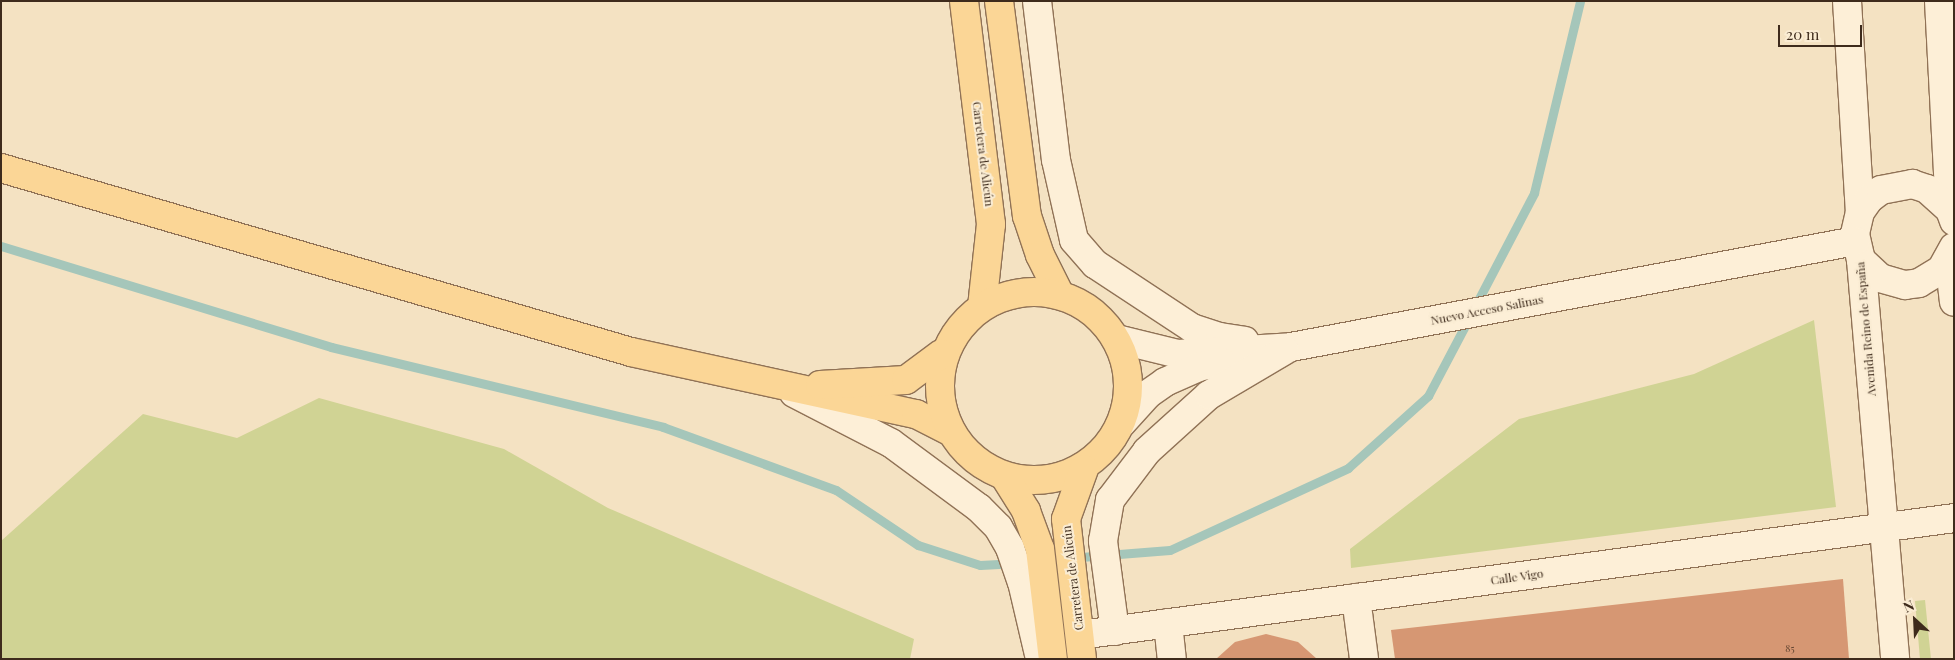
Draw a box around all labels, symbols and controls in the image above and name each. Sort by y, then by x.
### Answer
scale bar [1780,15,1864,47]
text: 20 m [1786,24,1819,44]
street label: Carretera de Alicún [969,101,997,207]
street label: Avenida Reino de España [1853,261,1879,397]
street label: Nuevo Acceso Salinas [1429,292,1545,328]
street label: Carretera de Alicún [1059,525,1087,631]
street label: Calle Vigo [1489,566,1545,588]
north arrow [1890,595,1940,645]
text: N [1900,595,1917,617]
house number: 85 [1785,643,1795,655]

